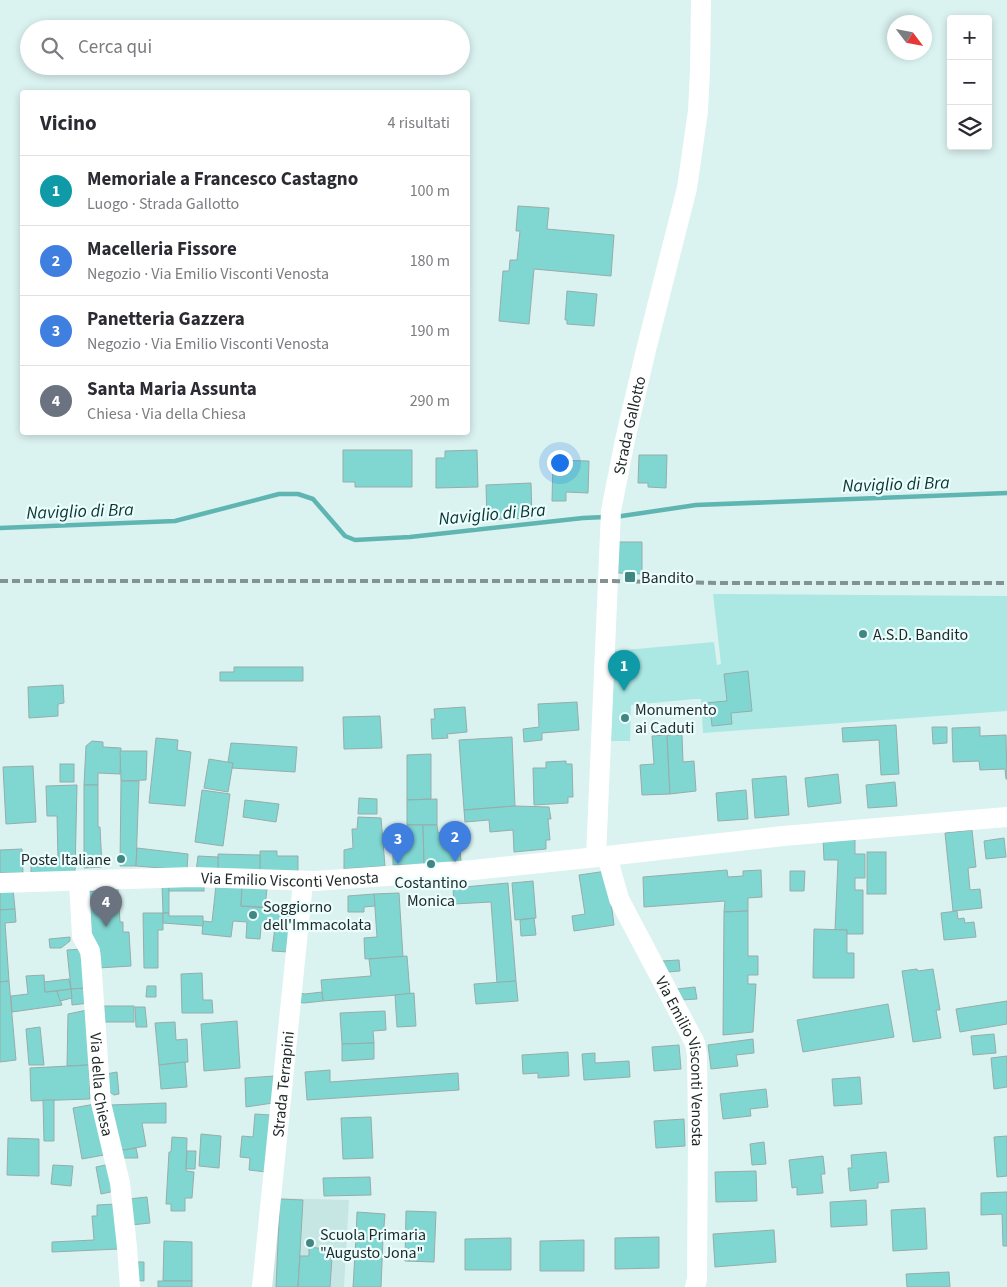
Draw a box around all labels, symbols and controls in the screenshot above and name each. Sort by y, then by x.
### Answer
north arrow [887,15,932,60]
map controls [947,15,992,150]
button: + [947,15,992,60]
search box [20,20,470,75]
icon: search [38,34,66,62]
text: Cerca qui [78,34,152,61]
button: − [947,60,992,105]
button: layers [947,105,992,150]
text: Vicino [40,108,97,138]
text: 4 risultati [388,112,450,134]
text: Memoriale a Francesco Castagno [87,166,358,193]
text: 1 [52,180,60,202]
text: 100 m [410,180,450,202]
text: Luogo · Strada Gallotto [87,193,239,215]
text: Macelleria Fissore [87,236,237,263]
text: 2 [52,250,60,272]
text: 180 m [410,250,450,272]
text: Negozio · Via Emilio Visconti Venosta [87,263,329,285]
text: Panetteria Gazzera [87,306,245,333]
text: 3 [52,320,60,342]
text: 190 m [410,320,450,342]
text: Negozio · Via Emilio Visconti Venosta [87,333,329,355]
street label: Strada Gallotto [608,374,652,477]
text: Santa Maria Assunta [87,376,257,403]
text: 4 [52,390,60,412]
text: 290 m [410,390,450,412]
text: Chiesa · Via della Chiesa [87,403,246,425]
your location [547,450,573,476]
water label: Naviglio di Bra [842,470,951,499]
water label: Naviglio di Bra [26,497,135,526]
water label: Naviglio di Bra [437,497,547,532]
place label: Bandito [641,567,694,589]
marker: Bandito [623,570,637,584]
place label: A.S.D. Bandito [873,624,968,646]
marker: A.S.D. Bandito [857,628,869,640]
pin: 1 [608,650,640,691]
place label: Monumento ai Caduti [635,699,717,739]
marker: Monumento ai Caduti [619,712,631,724]
pin: 2 [439,821,471,862]
pin: 3 [382,823,414,864]
place label: Poste Italiane [21,849,111,871]
marker: Poste Italiane [115,853,127,865]
marker: Costantino Monica [425,858,437,870]
street label: Via Emilio Visconti Venosta [201,867,379,893]
place label: Costantino Monica [395,872,467,912]
pin: 4 [90,886,122,927]
place label: Soggiorno dell'Immacolata [263,896,371,936]
marker: Soggiorno dell'Immacolata [247,909,259,921]
street label: Via Emilio Visconti Venosta [650,973,708,1146]
street label: Strada Terrapini [267,1030,300,1138]
street label: Via della Chiesa [84,1032,119,1139]
place label: Scuola Primaria "Augusto Jona" [320,1224,426,1264]
marker: Scuola Primaria "Augusto Jona" [304,1237,316,1249]

